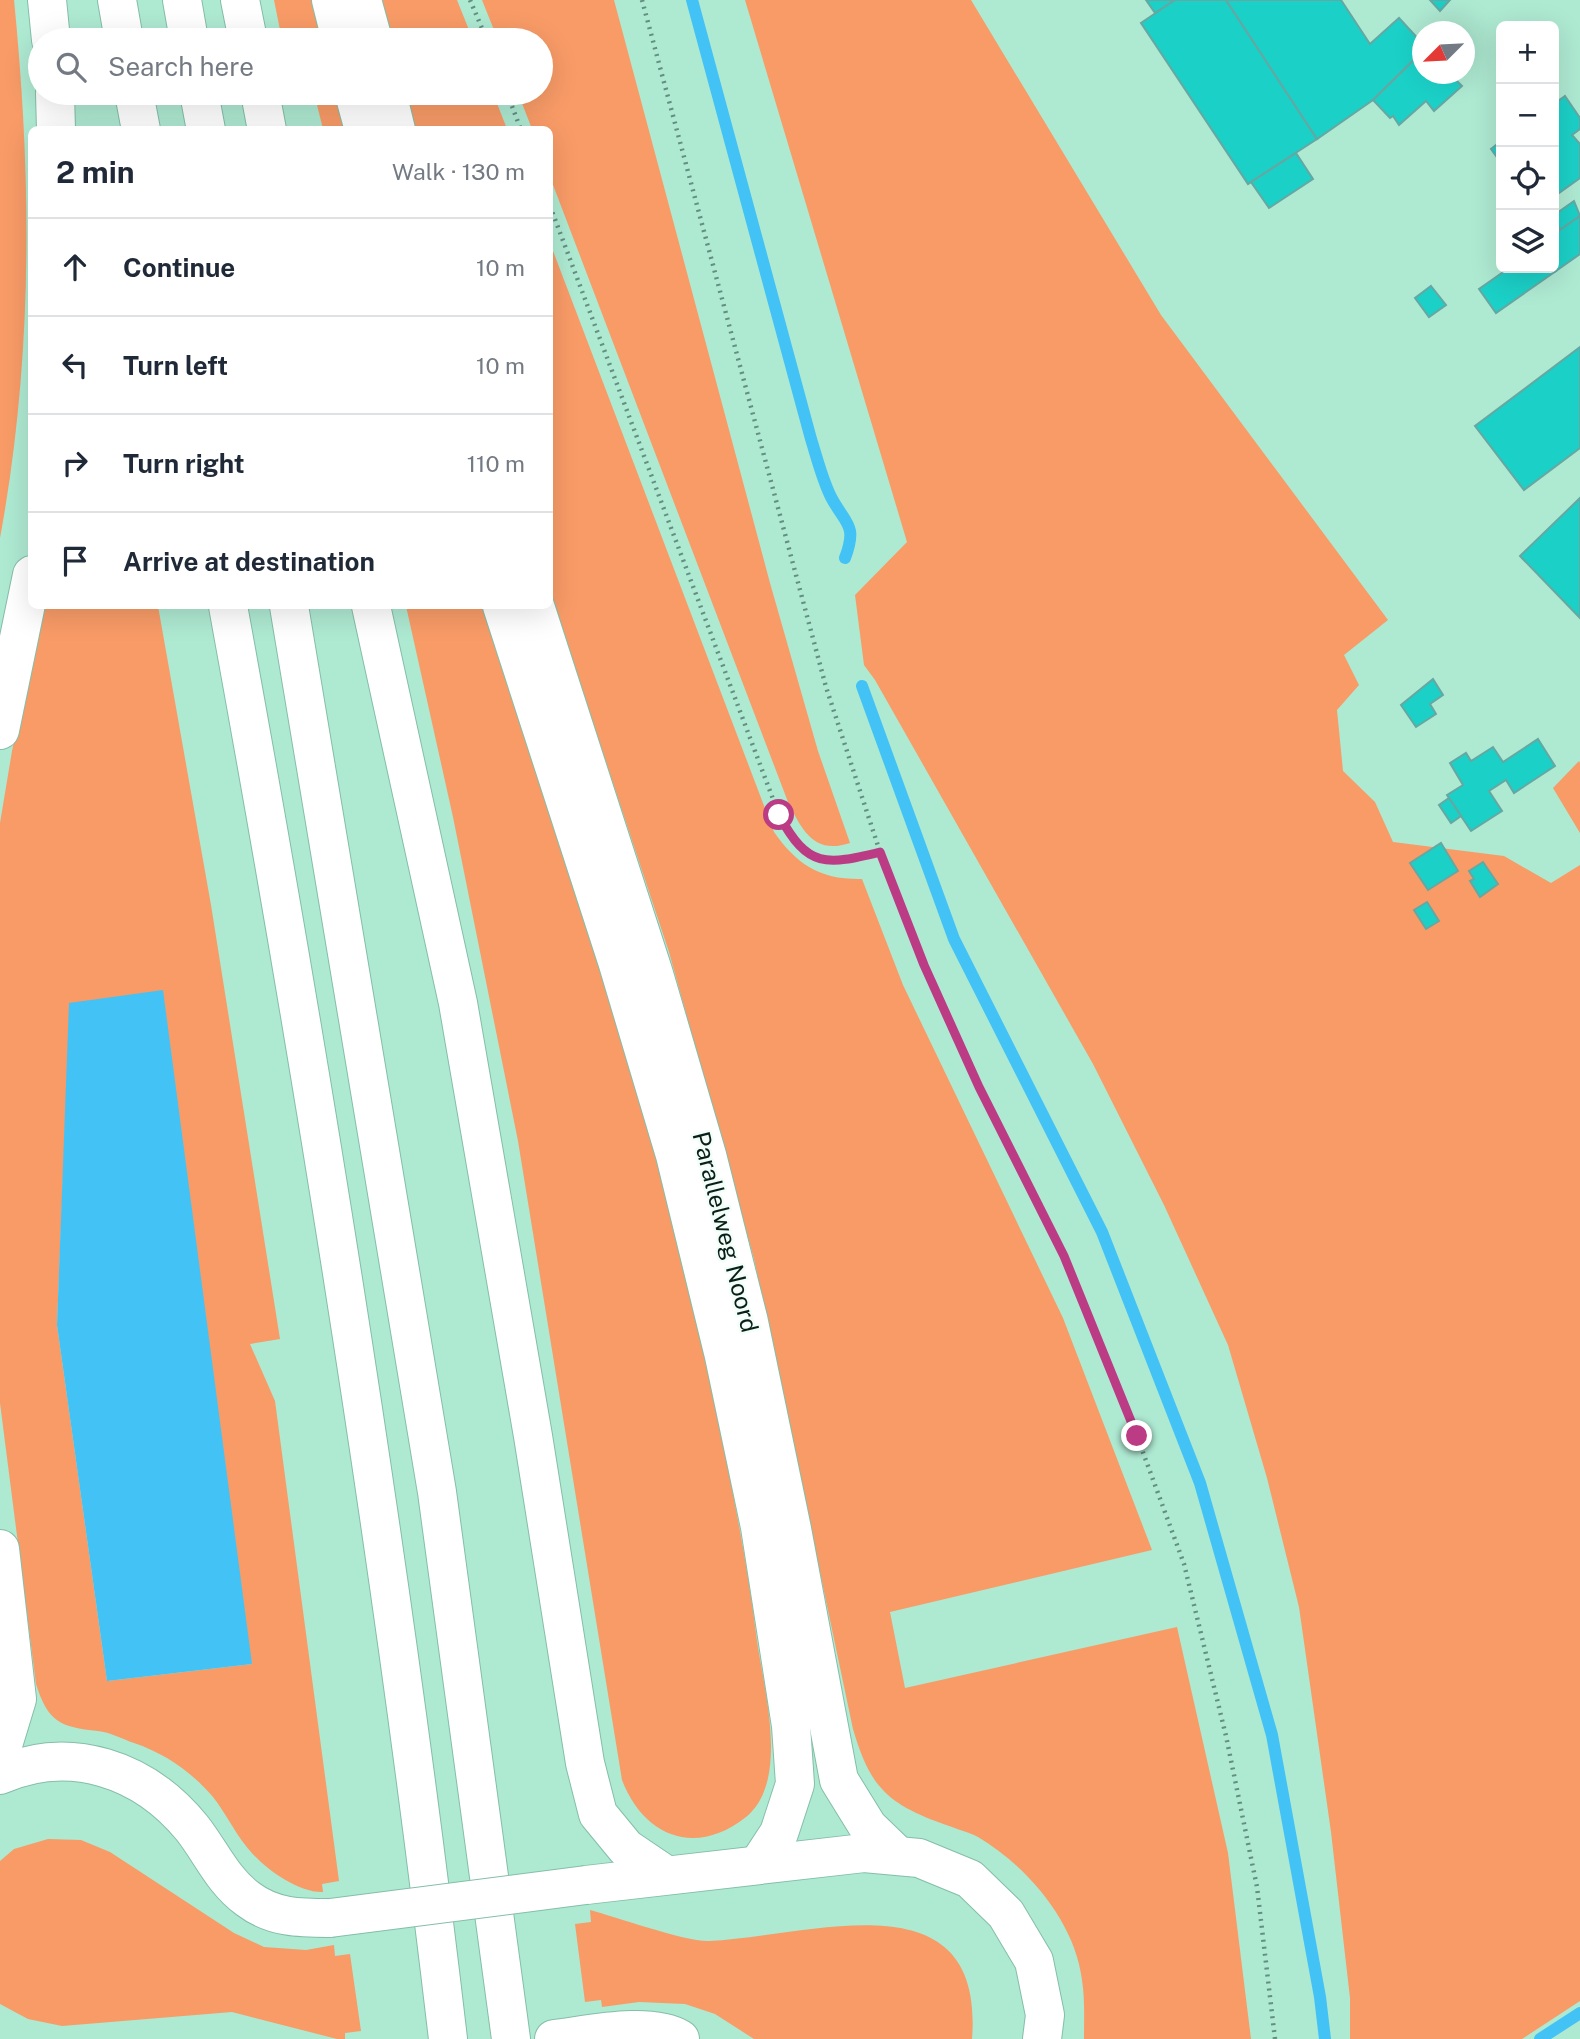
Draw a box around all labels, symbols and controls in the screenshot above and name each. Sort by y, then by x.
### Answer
north arrow [1412,21,1475,84]
map controls [1496,21,1559,273]
button: + [1496,21,1559,84]
search box [28,28,553,105]
icon: search [52,48,90,86]
text: Search here [108,51,254,82]
button: − [1496,84,1559,147]
button: locate [1496,147,1559,210]
text: 2 min [56,154,135,190]
text: Walk · 130 m [392,158,525,185]
button: layers [1496,210,1559,273]
icon: ahead [56,248,94,286]
text: Continue [123,252,235,283]
text: 10 m [476,254,525,281]
icon: left [56,346,94,384]
text: Turn left [123,350,228,381]
text: 10 m [476,352,525,379]
icon: right [56,444,94,482]
text: Turn right [123,448,245,479]
text: 110 m [467,450,525,477]
icon: arrive [56,542,94,580]
text: Arrive at destination [123,546,375,577]
route start [763,799,794,830]
street label: Parallelweg Noord [687,1128,764,1335]
route end [1121,1420,1152,1451]

